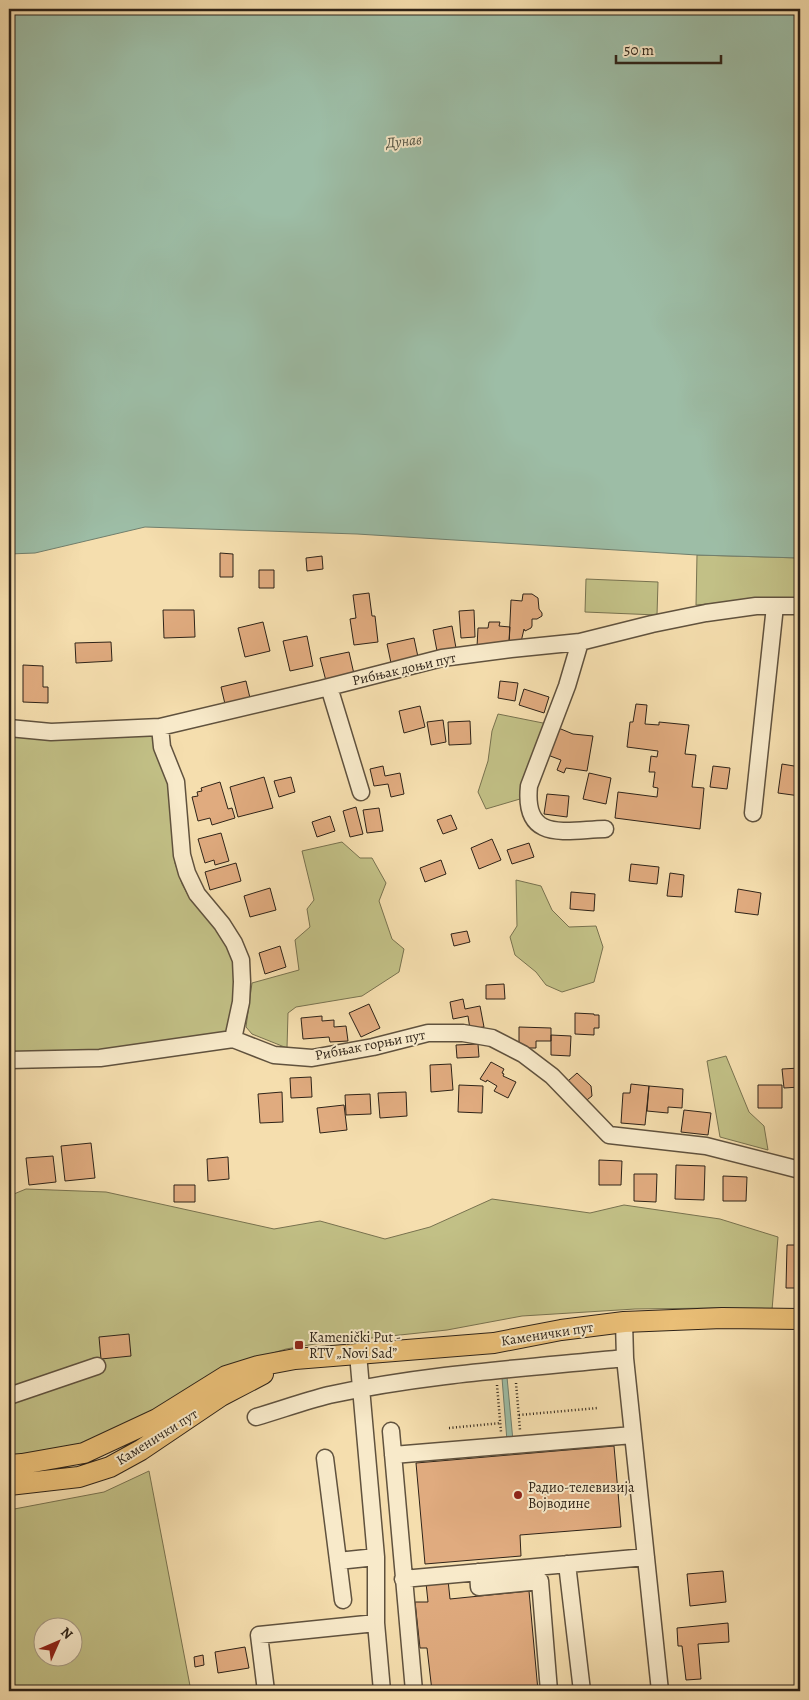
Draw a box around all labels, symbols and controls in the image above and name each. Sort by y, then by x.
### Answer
scale bar [616,32,722,64]
text: 50 m [624,40,654,60]
water label: Дунав [384,129,423,153]
street label: Рибњак доњи пут [350,648,458,690]
street label: Рибњак горњи пут [313,1025,427,1065]
street label: Каменички пут [500,1317,594,1351]
place label: Kamenički Put - RTV „Novi Sad” [309,1328,401,1363]
marker: Kamenički Put - RTV „Novi Sad” [293,1339,305,1351]
street label: Каменички пут [113,1404,201,1470]
place label: Радио-телевизија Војводине [528,1478,635,1513]
marker: Радио-телевизија Војводине [512,1489,524,1501]
north arrow [32,1618,82,1668]
text: N [57,1623,77,1643]

